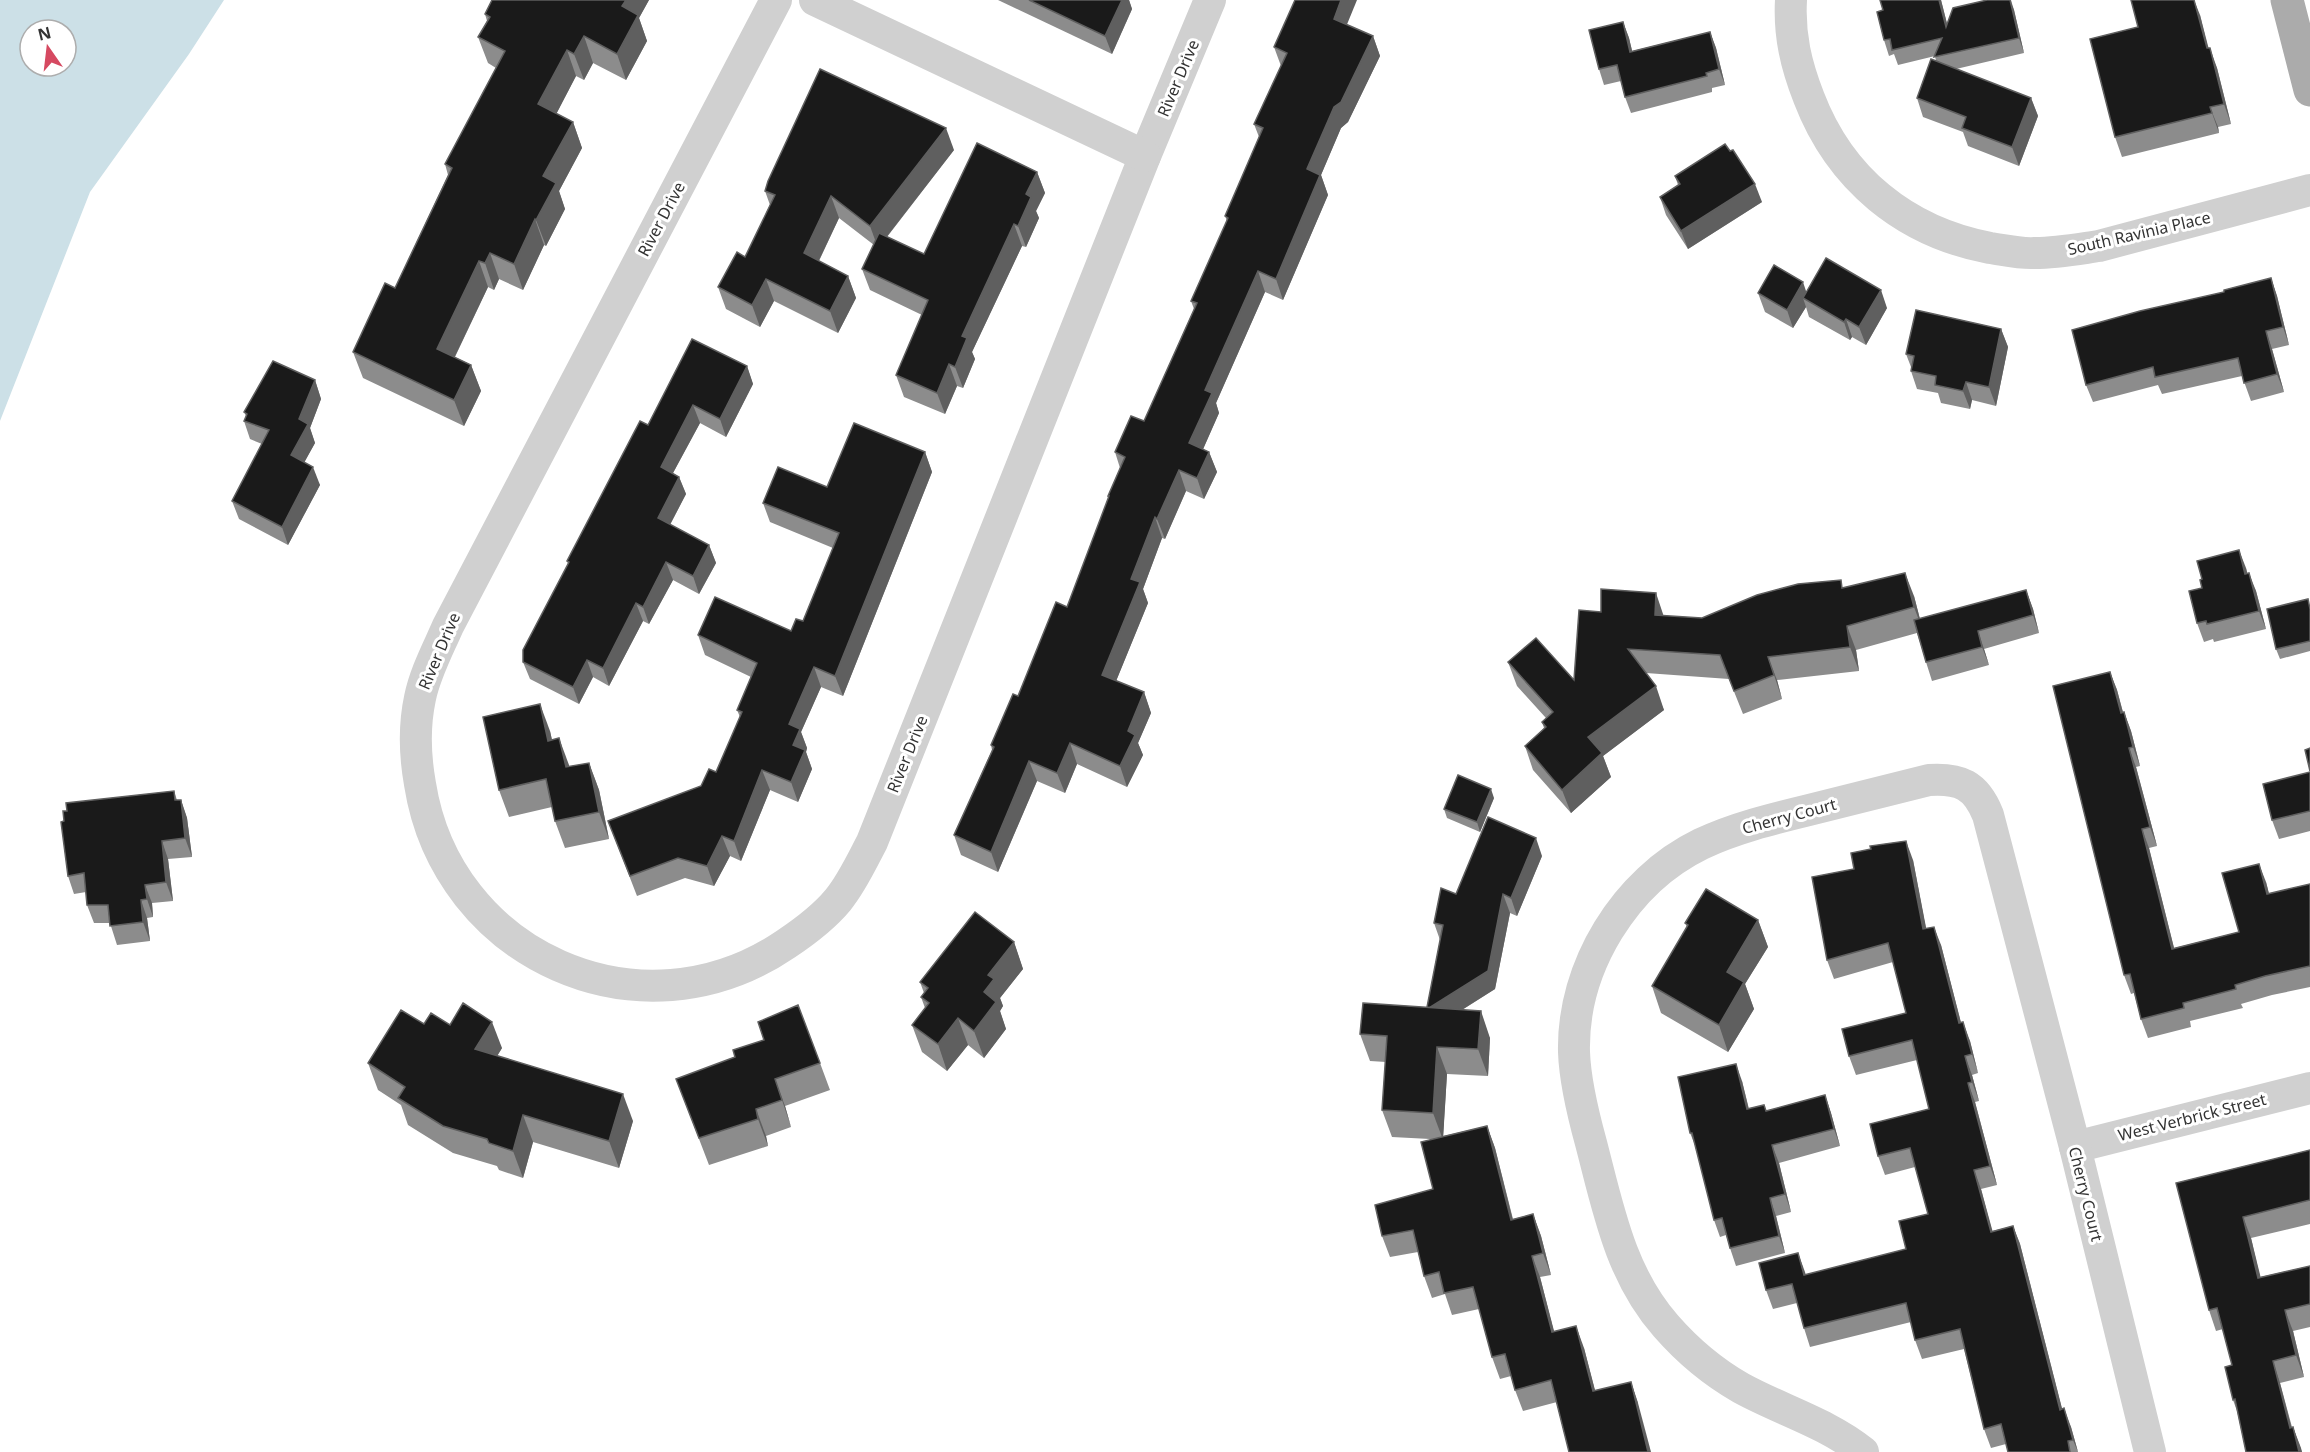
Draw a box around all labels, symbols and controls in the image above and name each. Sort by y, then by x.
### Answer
north arrow [18,18,78,78]
text: N [35,21,53,46]
street label: River Drive [1152,36,1204,120]
street label: River Drive [632,178,690,260]
street label: South Ravinia Place [2065,206,2213,260]
street label: River Drive [413,609,465,693]
street label: River Drive [882,712,932,796]
street label: Cherry Court [1739,793,1839,839]
street label: West Verbrick Street [2116,1088,2268,1146]
street label: Cherry Court [2064,1144,2108,1244]

